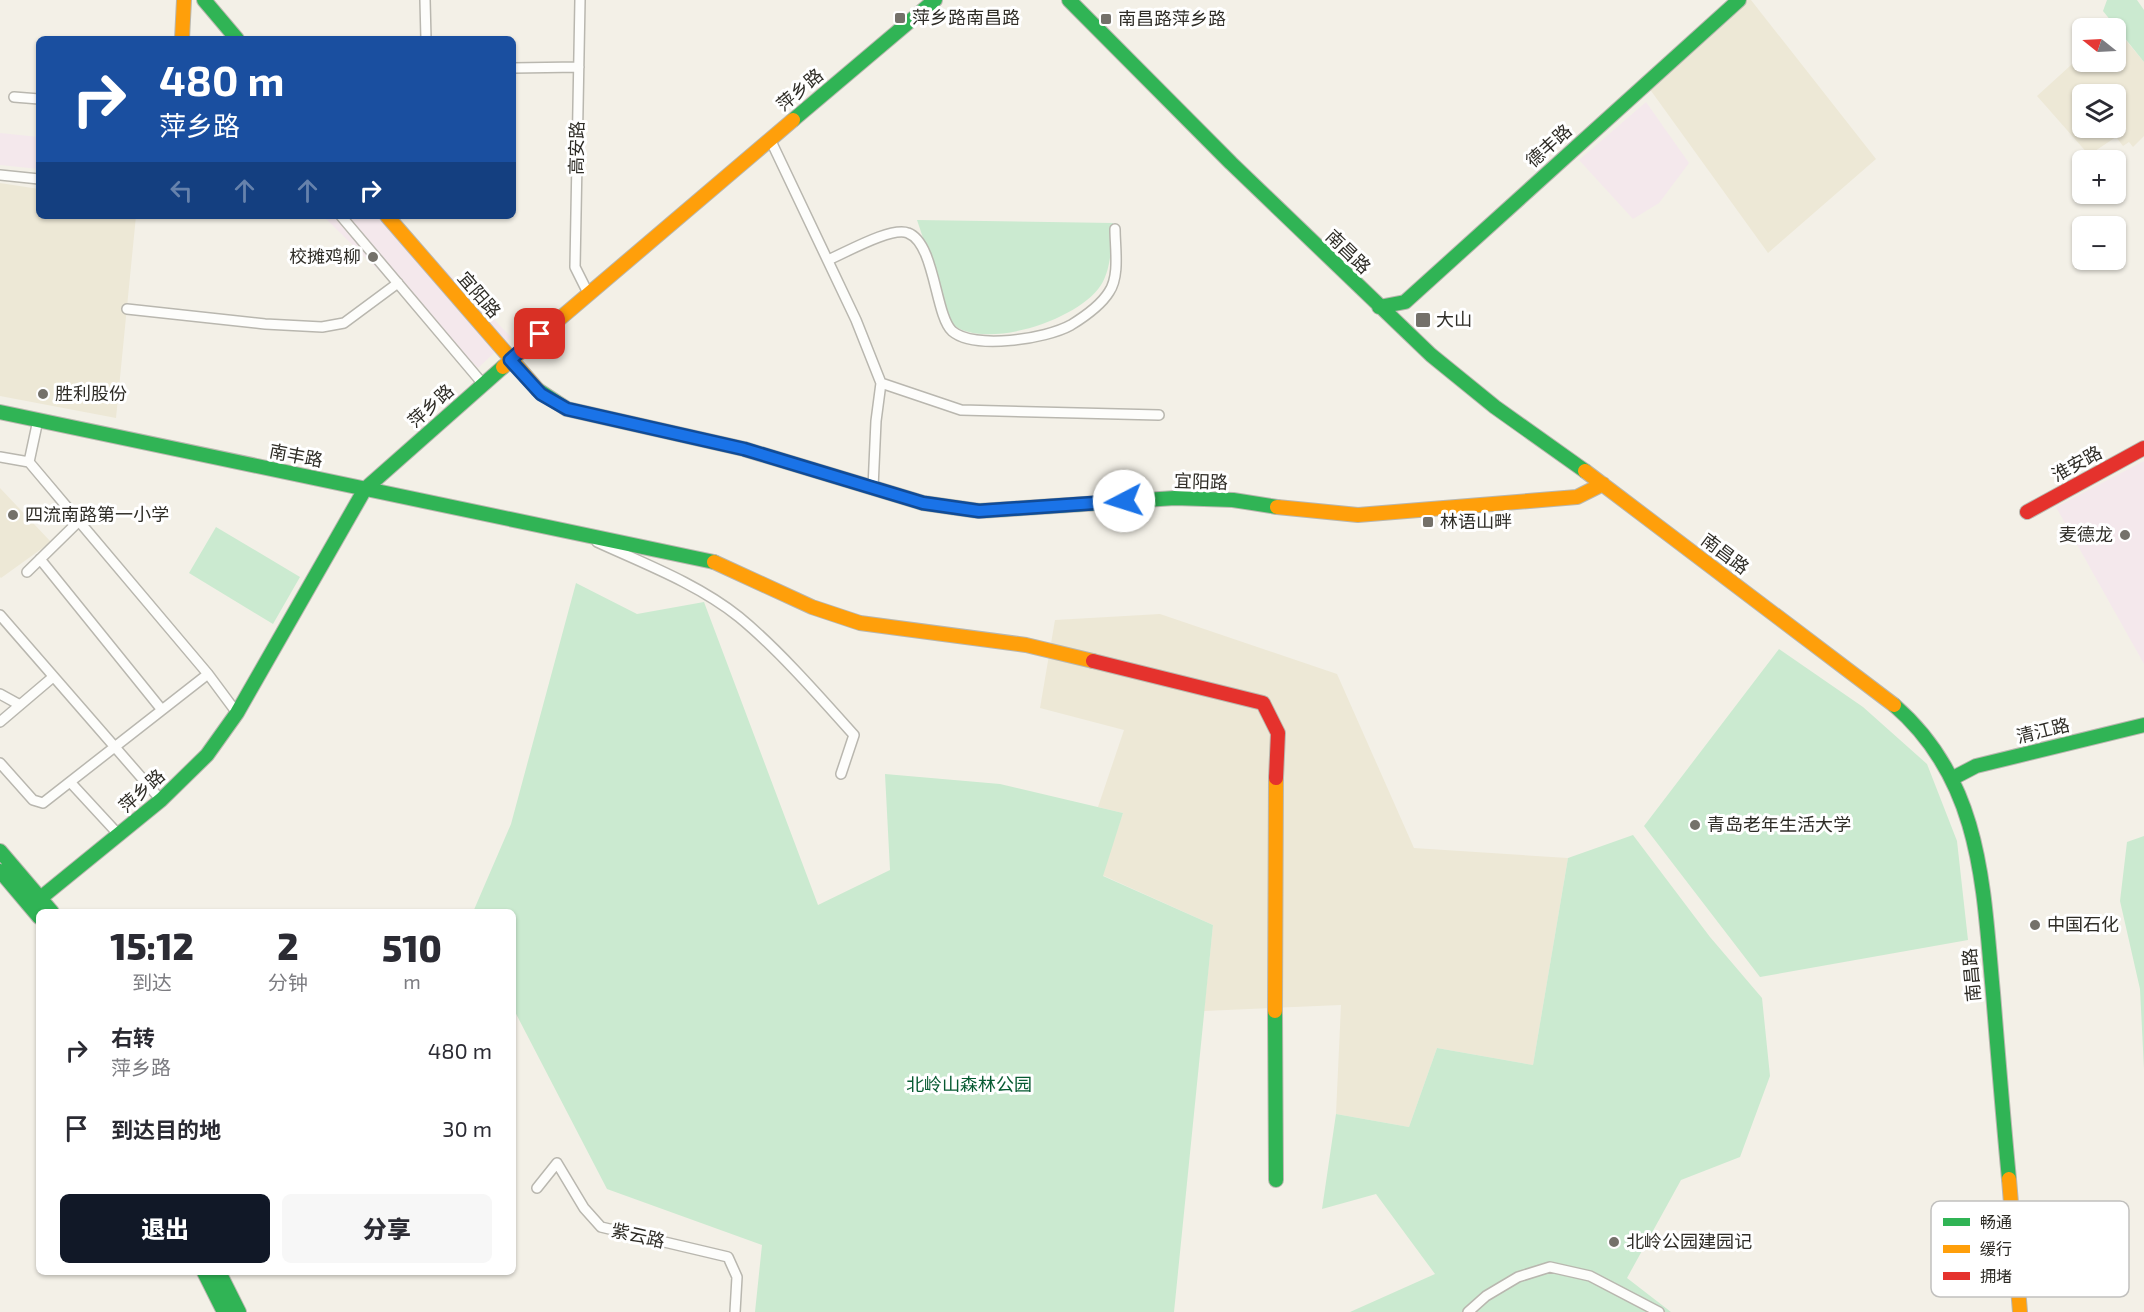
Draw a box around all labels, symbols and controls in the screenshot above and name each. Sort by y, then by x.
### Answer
place label: 萍乡路南昌路 [912,6,1020,28]
place label: 南昌路萍乡路 [1118,7,1226,29]
marker: 萍乡路南昌路 [893,11,907,25]
marker: 南昌路萍乡路 [1099,12,1113,26]
north arrow [2072,18,2126,72]
map controls [2072,18,2126,270]
text: 480 m [159,54,285,104]
icon: right [60,60,138,138]
street label: 萍乡路 [772,63,827,115]
button: layers [2072,84,2126,138]
text: 萍乡路 [159,109,240,141]
street label: 德丰路 [1521,119,1576,171]
street label: 高安路 [565,121,587,175]
button: + [2072,150,2126,204]
icon: left [165,174,198,207]
icon: ahead [228,174,261,207]
icon: ahead [291,174,324,207]
icon: right [354,174,387,207]
button: − [2072,216,2126,270]
street label: 南昌路 [1322,225,1376,278]
place label: 校摊鸡柳 [289,245,361,267]
marker: 校摊鸡柳 [366,250,380,264]
street label: 宜阳路 [454,267,506,322]
pin [514,308,565,359]
place label: 大山 [1436,308,1472,330]
marker: 大山 [1414,311,1432,329]
icon: arrive [523,317,556,350]
street label: 萍乡路 [403,379,458,431]
place label: 胜利股份 [55,382,127,404]
marker: 胜利股份 [36,387,50,401]
street label: 南丰路 [268,439,325,471]
street label: 淮安路 [2048,440,2105,486]
position arrow [1092,469,1156,533]
street label: 宜阳路 [1174,469,1228,493]
place label: 四流南路第一小学 [25,503,169,525]
marker: 四流南路第一小学 [6,508,20,522]
place label: 林语山畔 [1440,510,1512,532]
marker: 林语山畔 [1421,515,1435,529]
place label: 麦德龙 [2059,523,2113,545]
street label: 南昌路 [1697,528,1754,578]
marker: 麦德龙 [2118,528,2132,542]
street label: 清江路 [2014,713,2072,747]
street label: 萍乡路 [114,764,169,816]
place label: 青岛老年生活大学 [1707,813,1851,835]
marker: 青岛老年生活大学 [1688,818,1702,832]
place label: 中国石化 [2047,913,2119,935]
marker: 中国石化 [2028,918,2042,932]
text: 15:12 [110,924,194,967]
text: 2 [277,924,299,967]
text: 510 [382,926,442,969]
street label: 南昌路 [1958,947,1984,1003]
text: m [403,969,421,993]
text: 到达 [132,970,172,994]
text: 分钟 [268,970,308,994]
text: 右转 [111,1024,155,1050]
icon: right [60,1034,93,1067]
text: 480 m [428,1037,492,1063]
text: 萍乡路 [111,1055,171,1079]
park label: 北岭山森林公园 [906,1073,1032,1095]
icon: arrive [60,1112,93,1145]
text: 30 m [442,1115,492,1141]
text: 到达目的地 [111,1116,221,1142]
button: 退出 [60,1194,270,1263]
button: 分享 [282,1194,492,1263]
legend [1931,1201,2129,1297]
text: 畅通 [1980,1212,2012,1231]
street label: 紫云路 [609,1218,667,1252]
place label: 北岭公园建园记 [1626,1230,1752,1252]
marker: 北岭公园建园记 [1607,1235,1621,1249]
text: 缓行 [1980,1239,2012,1258]
text: 拥堵 [1980,1266,2012,1285]

